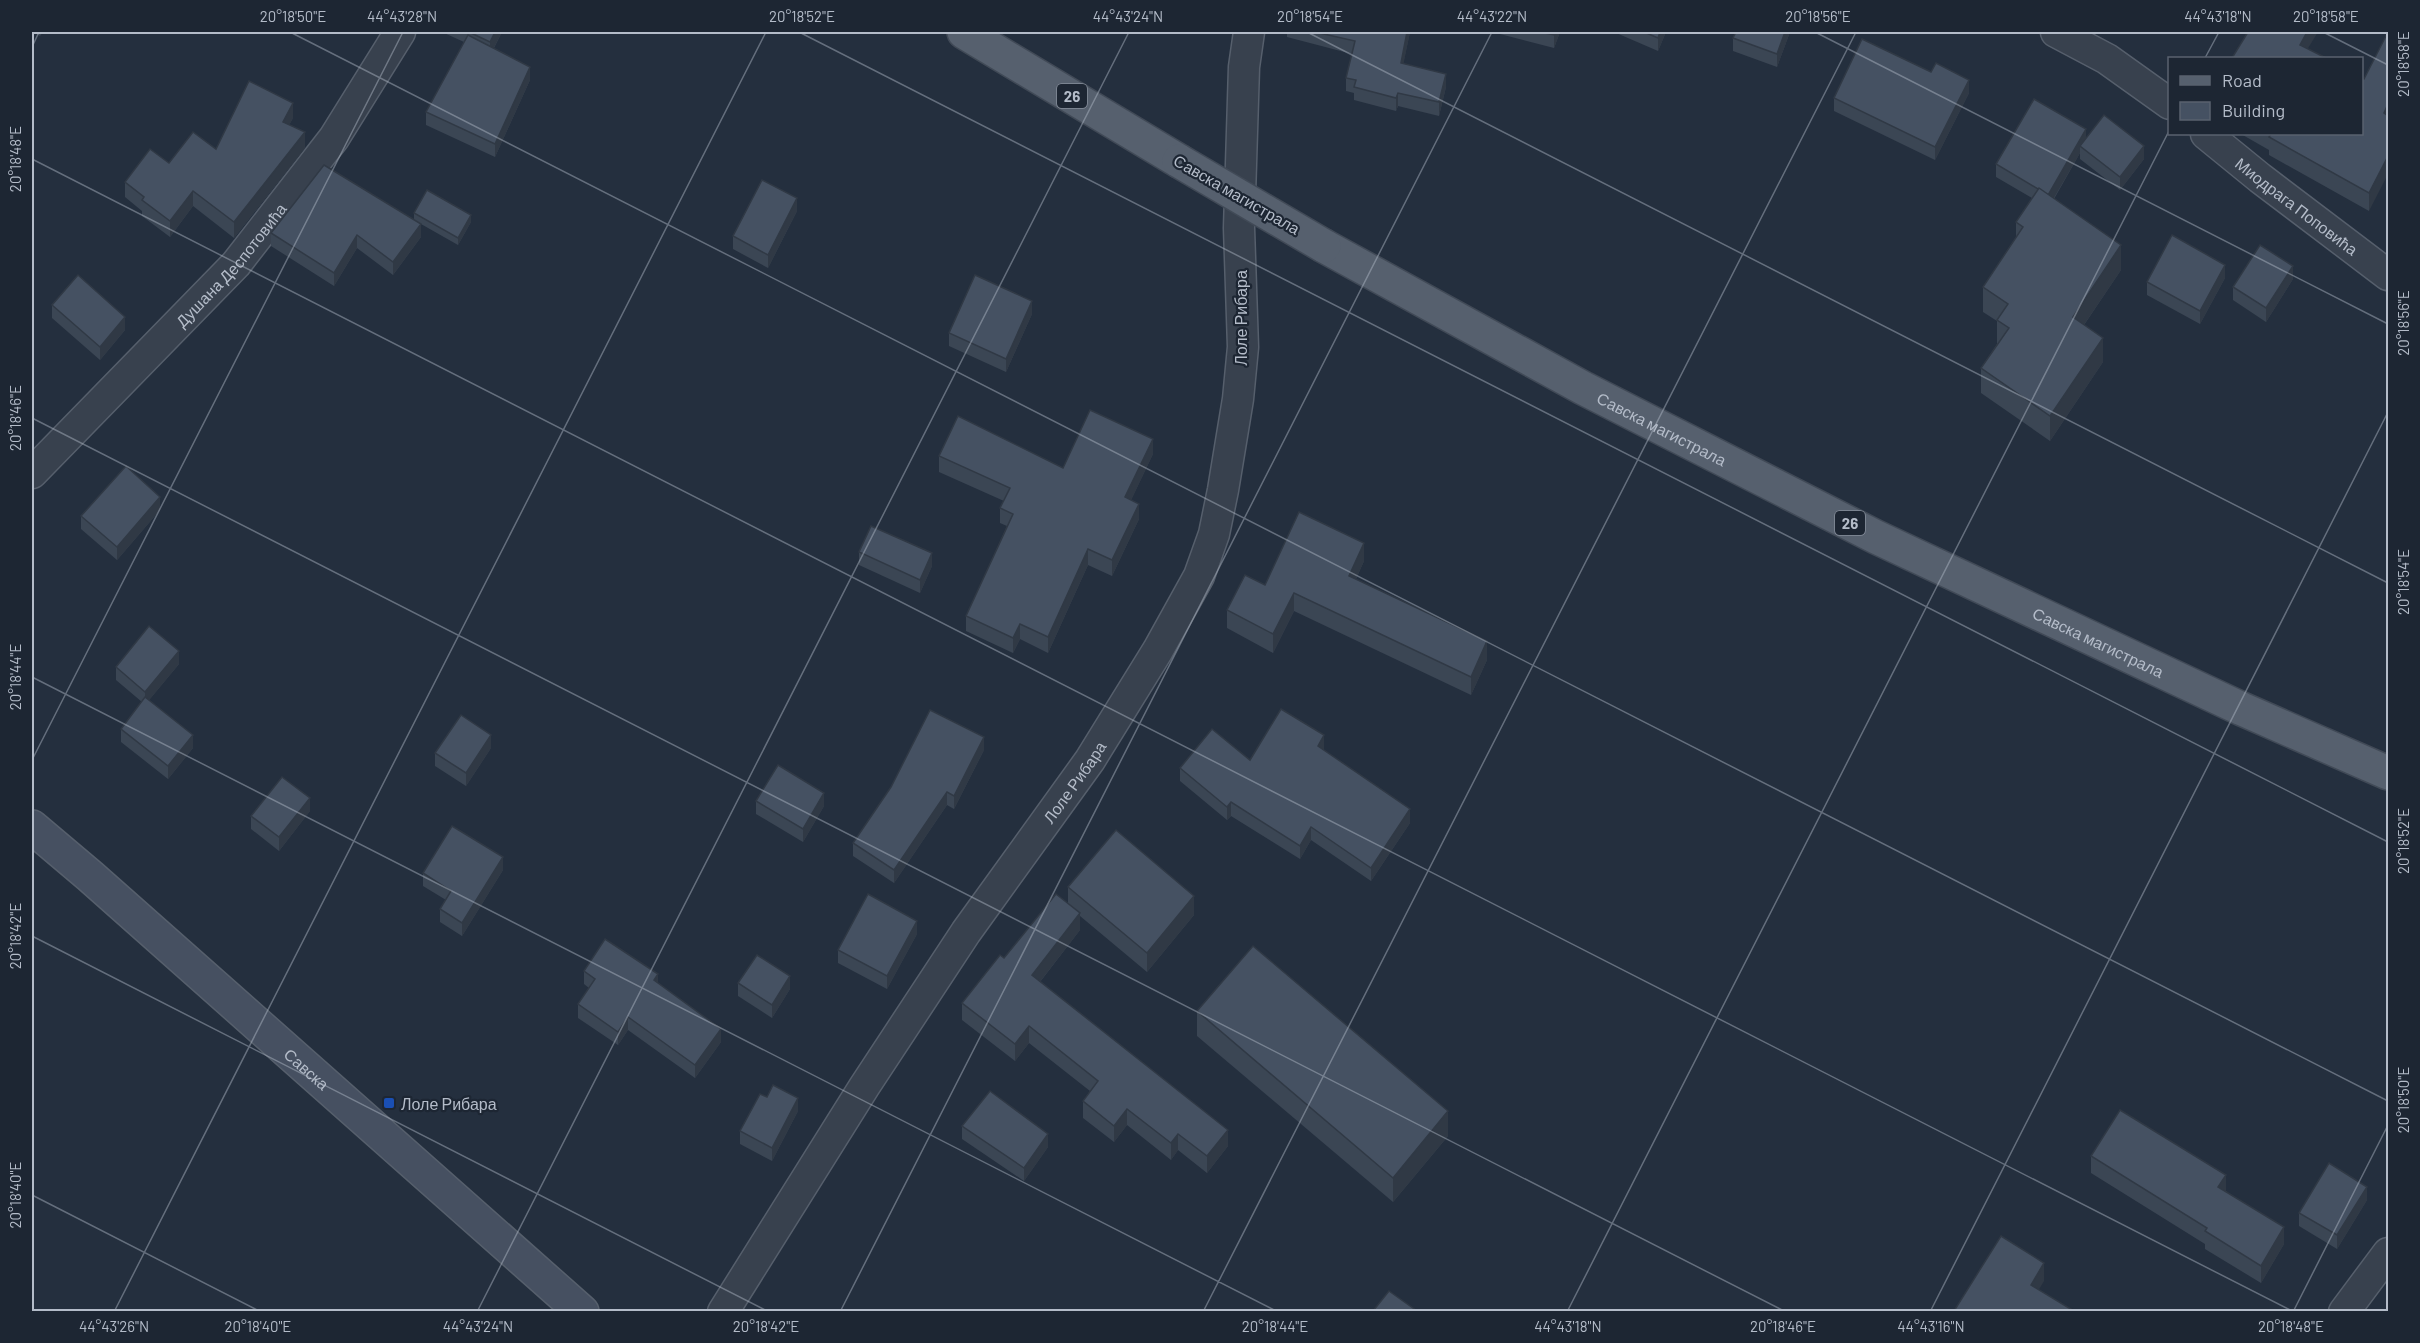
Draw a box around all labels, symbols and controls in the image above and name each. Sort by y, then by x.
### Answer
text: 20°18'50"E [260,7,326,25]
text: 44°43'28"N [367,7,437,25]
text: 20°18'52"E [769,7,835,25]
text: 44°43'24"N [1093,7,1163,25]
text: 20°18'54"E [1277,7,1343,25]
text: 44°43'22"N [1457,7,1527,25]
text: 20°18'56"E [1785,7,1851,25]
text: 44°43'18"N [2184,7,2252,25]
text: 20°18'58"E [2293,7,2359,25]
text: 20°18'58"E [2394,31,2412,97]
legend [2168,57,2363,135]
text: Road [2222,69,2262,91]
road number: 26 [1057,84,1087,108]
text: Building [2222,99,2285,121]
text: 20°18'48"E [6,126,24,192]
street label: Савска магистрала [1171,150,1304,238]
street label: Миодрага Поповића [2232,153,2362,259]
street label: Душана Деспотовића [171,199,290,330]
street label: Лоле Рибара [1231,270,1250,366]
text: 20°18'56"E [2394,290,2412,356]
text: 20°18'46"E [6,385,24,451]
street label: Савска магистрала [1594,387,1730,469]
road number: 26 [1835,511,1865,535]
text: 20°18'54"E [2394,549,2412,615]
street label: Савска магистрала [2030,603,2167,681]
text: 20°18'44"E [6,644,24,710]
street label: Лоле Рибара [1038,737,1109,826]
text: 20°18'52"E [2394,808,2412,874]
text: 20°18'42"E [6,903,24,969]
street label: Савска [281,1044,333,1093]
text: 20°18'50"E [2394,1067,2412,1133]
place label: Лоле Рибара [401,1094,497,1113]
marker: Лоле Рибара [382,1096,396,1110]
text: 20°18'40"E [6,1162,24,1228]
text: 44°43'26"N [79,1317,149,1335]
text: 20°18'40"E [225,1317,291,1335]
text: 44°43'24"N [443,1317,513,1335]
text: 20°18'42"E [733,1317,799,1335]
text: 20°18'44"E [1242,1317,1308,1335]
text: 44°43'18"N [1534,1317,1602,1335]
text: 20°18'46"E [1750,1317,1816,1335]
text: 44°43'16"N [1897,1317,1965,1335]
text: 20°18'48"E [2258,1317,2324,1335]

